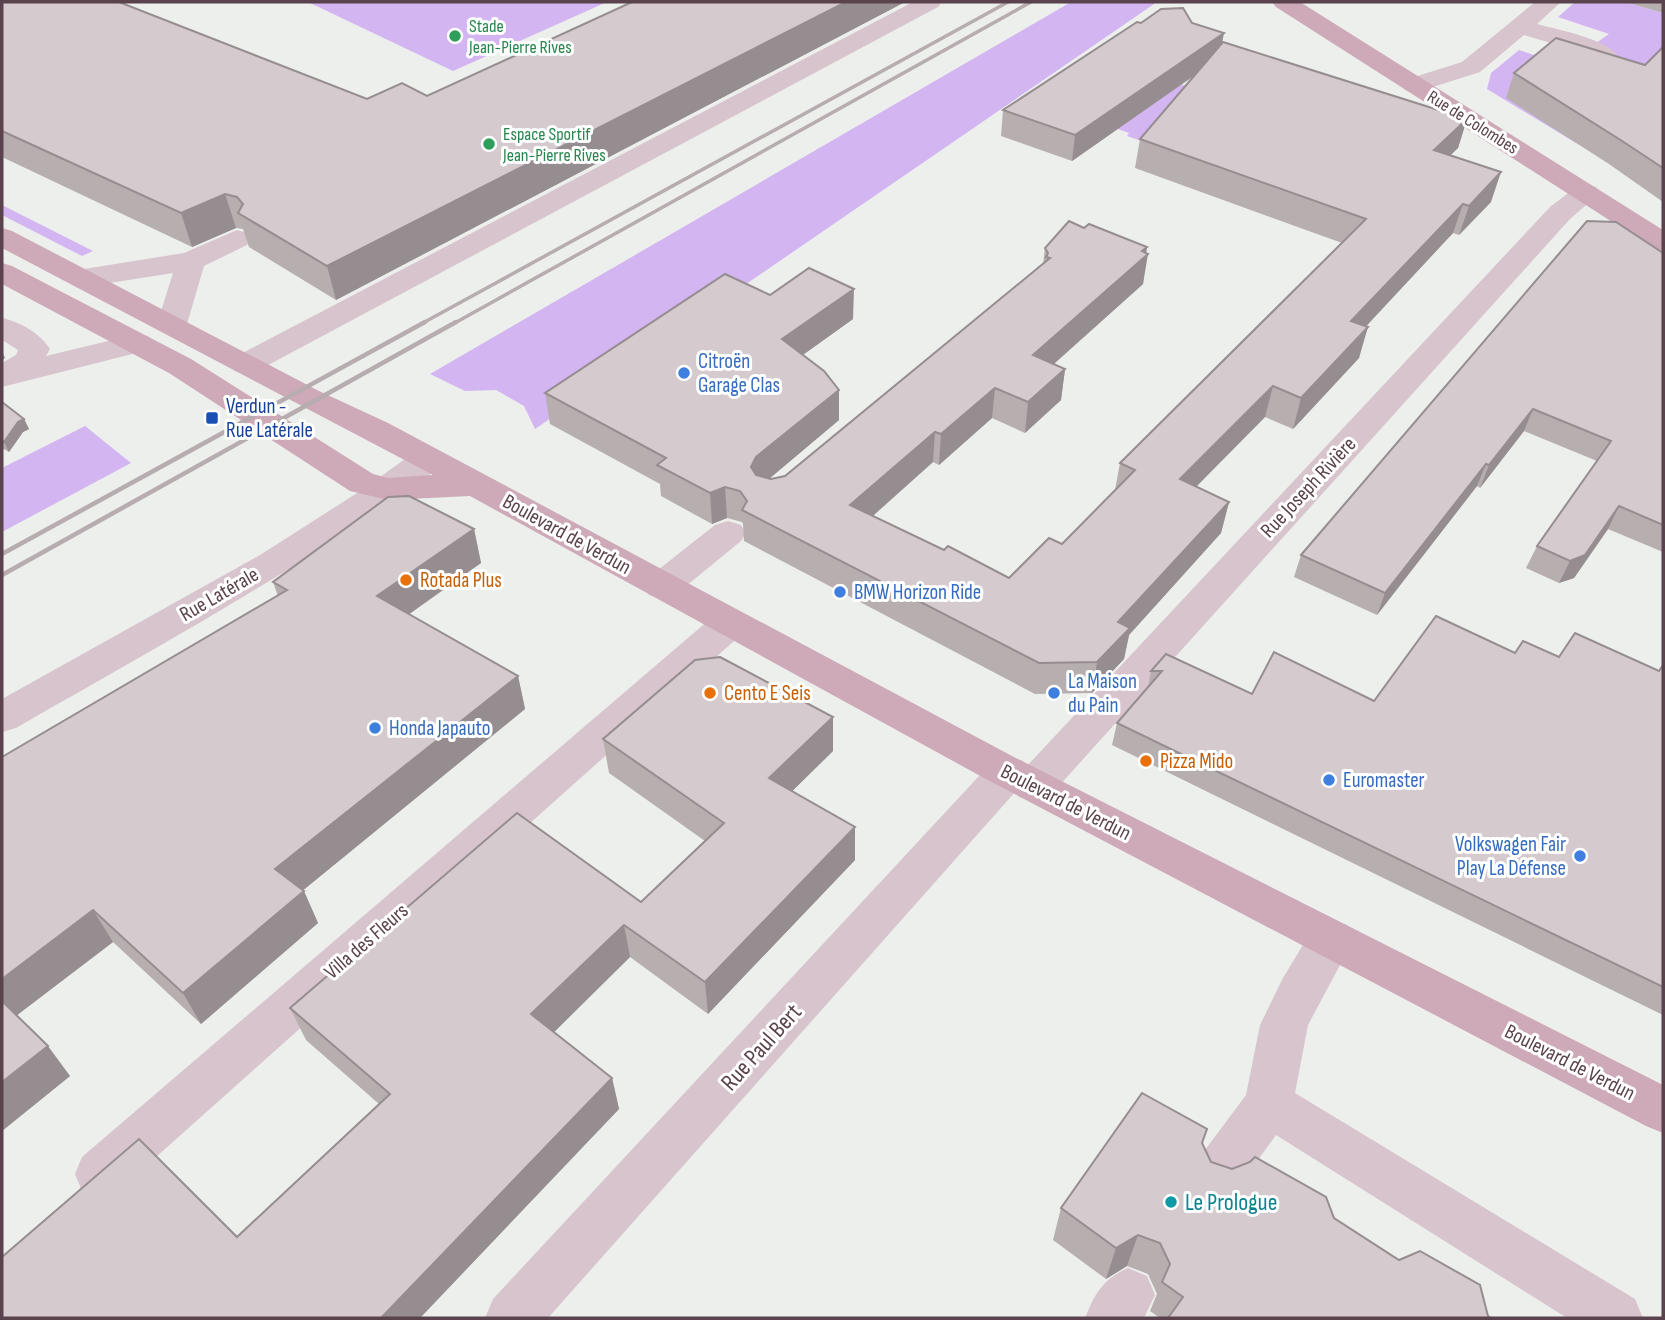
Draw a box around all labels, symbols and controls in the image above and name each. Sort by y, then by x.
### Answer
place label: Stade Jean-Pierre Rives [468,16,572,58]
marker: Stade Jean-Pierre Rives [447,28,463,44]
street label: Rue de Colombes [1423,86,1522,159]
place label: Espace Sportif Jean-Pierre Rives [502,124,606,166]
marker: Espace Sportif Jean-Pierre Rives [481,136,497,152]
place label: Citroën Garage Clas [698,349,780,398]
marker: Citroën Garage Clas [676,365,692,381]
place label: Verdun - Rue Latérale [226,394,313,443]
marker: Verdun - Rue Latérale [204,410,220,426]
street label: Rue Joseph Rivière [1255,432,1361,543]
street label: Boulevard de Verdun [498,489,635,580]
street label: Rue Latérale [175,562,263,627]
place label: Rotada Plus [420,568,502,593]
marker: Rotada Plus [398,572,414,588]
place label: BMW Horizon Ride [854,580,981,605]
marker: BMW Horizon Ride [832,584,848,600]
place label: La Maison du Pain [1068,669,1137,718]
place label: Cento E Seis [724,681,811,706]
marker: Cento E Seis [702,685,718,701]
marker: La Maison du Pain [1046,685,1062,701]
place label: Honda Japauto [389,716,490,741]
marker: Honda Japauto [367,720,383,736]
place label: Pizza Mido [1160,749,1233,774]
marker: Pizza Mido [1138,753,1154,769]
street label: Boulevard de Verdun [997,759,1135,846]
place label: Euromaster [1343,768,1425,793]
marker: Euromaster [1321,772,1337,788]
place label: Volkswagen Fair Play La Défense [1455,832,1566,881]
marker: Volkswagen Fair Play La Défense [1572,848,1588,864]
street label: Villa des Fleurs [319,898,413,985]
street label: Rue Paul Bert [715,998,808,1097]
street label: Boulevard de Verdun [1501,1019,1639,1106]
place label: Le Prologue [1185,1188,1277,1217]
marker: Le Prologue [1163,1194,1179,1210]

